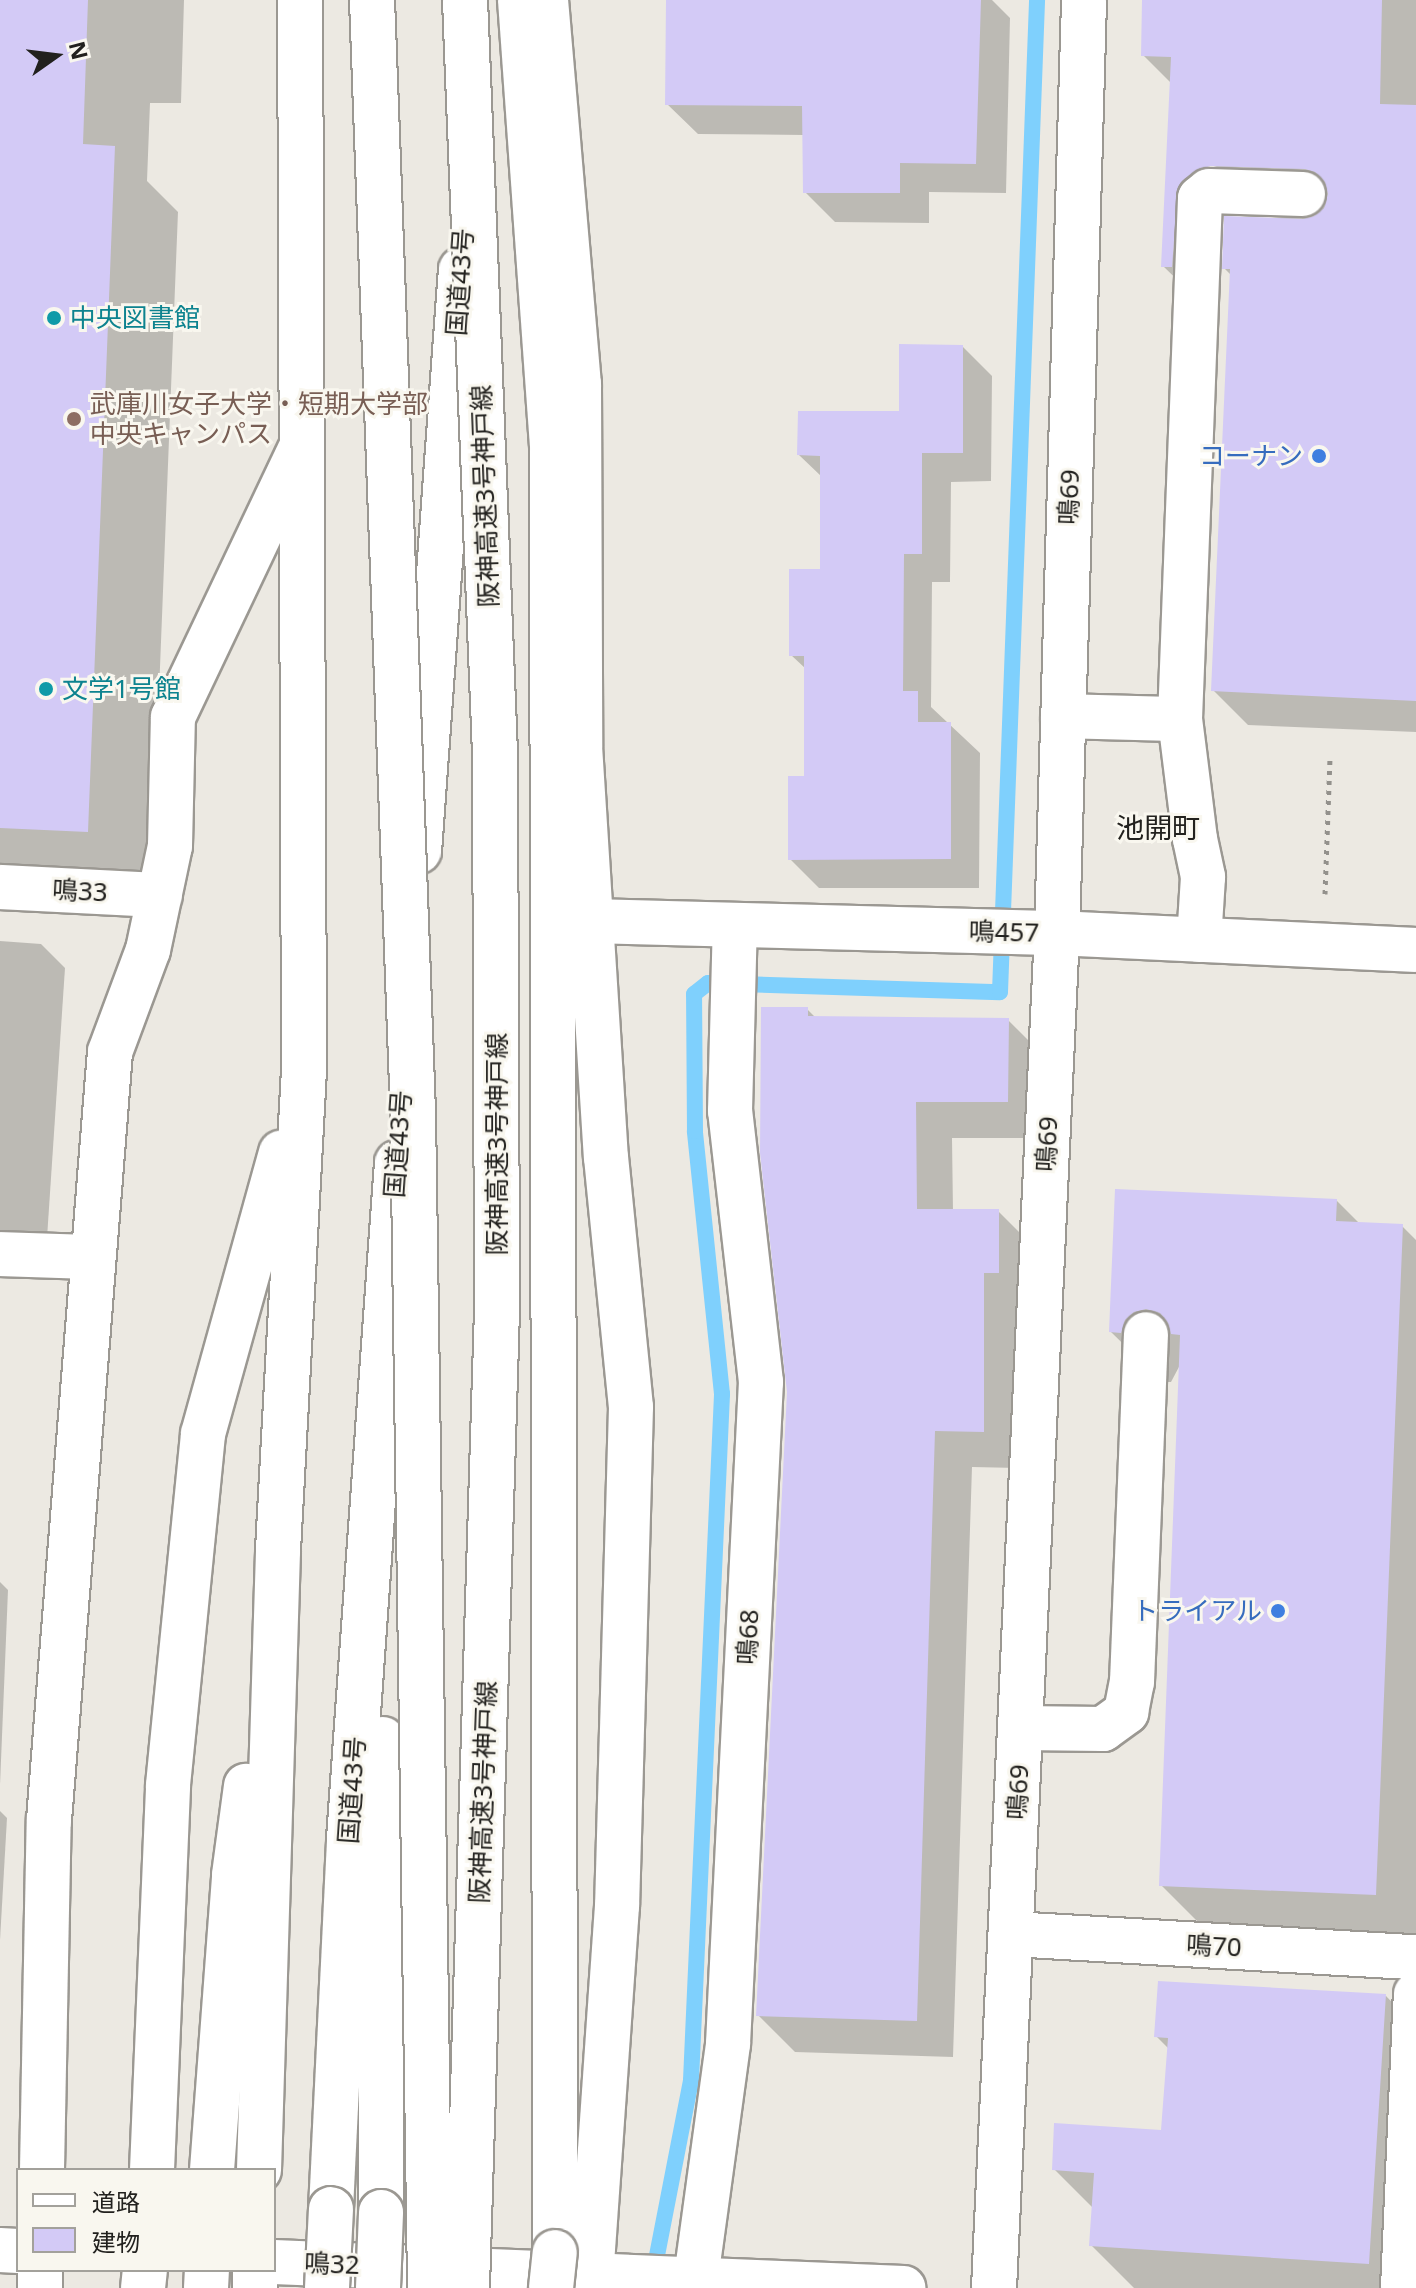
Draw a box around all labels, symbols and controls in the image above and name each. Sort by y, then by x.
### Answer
north arrow [16,16,96,96]
text: N [63,38,96,62]
street label: 国道43号 [441,227,479,337]
place label: 中央図書館 [70,302,200,334]
marker: 中央図書館 [45,309,63,327]
street label: 阪神高速3号神戸線 [466,384,504,608]
place label: 武庫川女子大学・短期大学部 中央キャンパス [90,388,428,450]
marker: 武庫川女子大学・短期大学部 中央キャンパス [65,410,83,428]
place label: コーナン [1199,440,1303,472]
marker: コーナン [1310,447,1328,465]
street label: 鳴69 [1052,469,1086,525]
place label: 文学1号館 [62,673,181,705]
marker: 文学1号館 [37,680,55,698]
district label: 池開町 [1116,810,1200,844]
street label: 鳴33 [51,874,109,908]
street label: 鳴457 [968,916,1040,948]
street label: 阪神高速3号神戸線 [481,1033,513,1255]
street label: 国道43号 [379,1089,417,1199]
street label: 鳴69 [1030,1115,1064,1173]
place label: トライアル [1132,1595,1262,1627]
marker: トライアル [1269,1602,1287,1620]
street label: 鳴68 [731,1608,765,1666]
street label: 阪神高速3号神戸線 [464,1680,502,1904]
street label: 国道43号 [333,1735,371,1845]
street label: 鳴69 [1001,1763,1035,1821]
street label: 鳴70 [1185,1929,1243,1963]
legend [16,2168,276,2272]
text: 道路 [92,2185,140,2218]
text: 建物 [92,2225,140,2258]
street label: 鳴32 [304,2247,360,2281]

